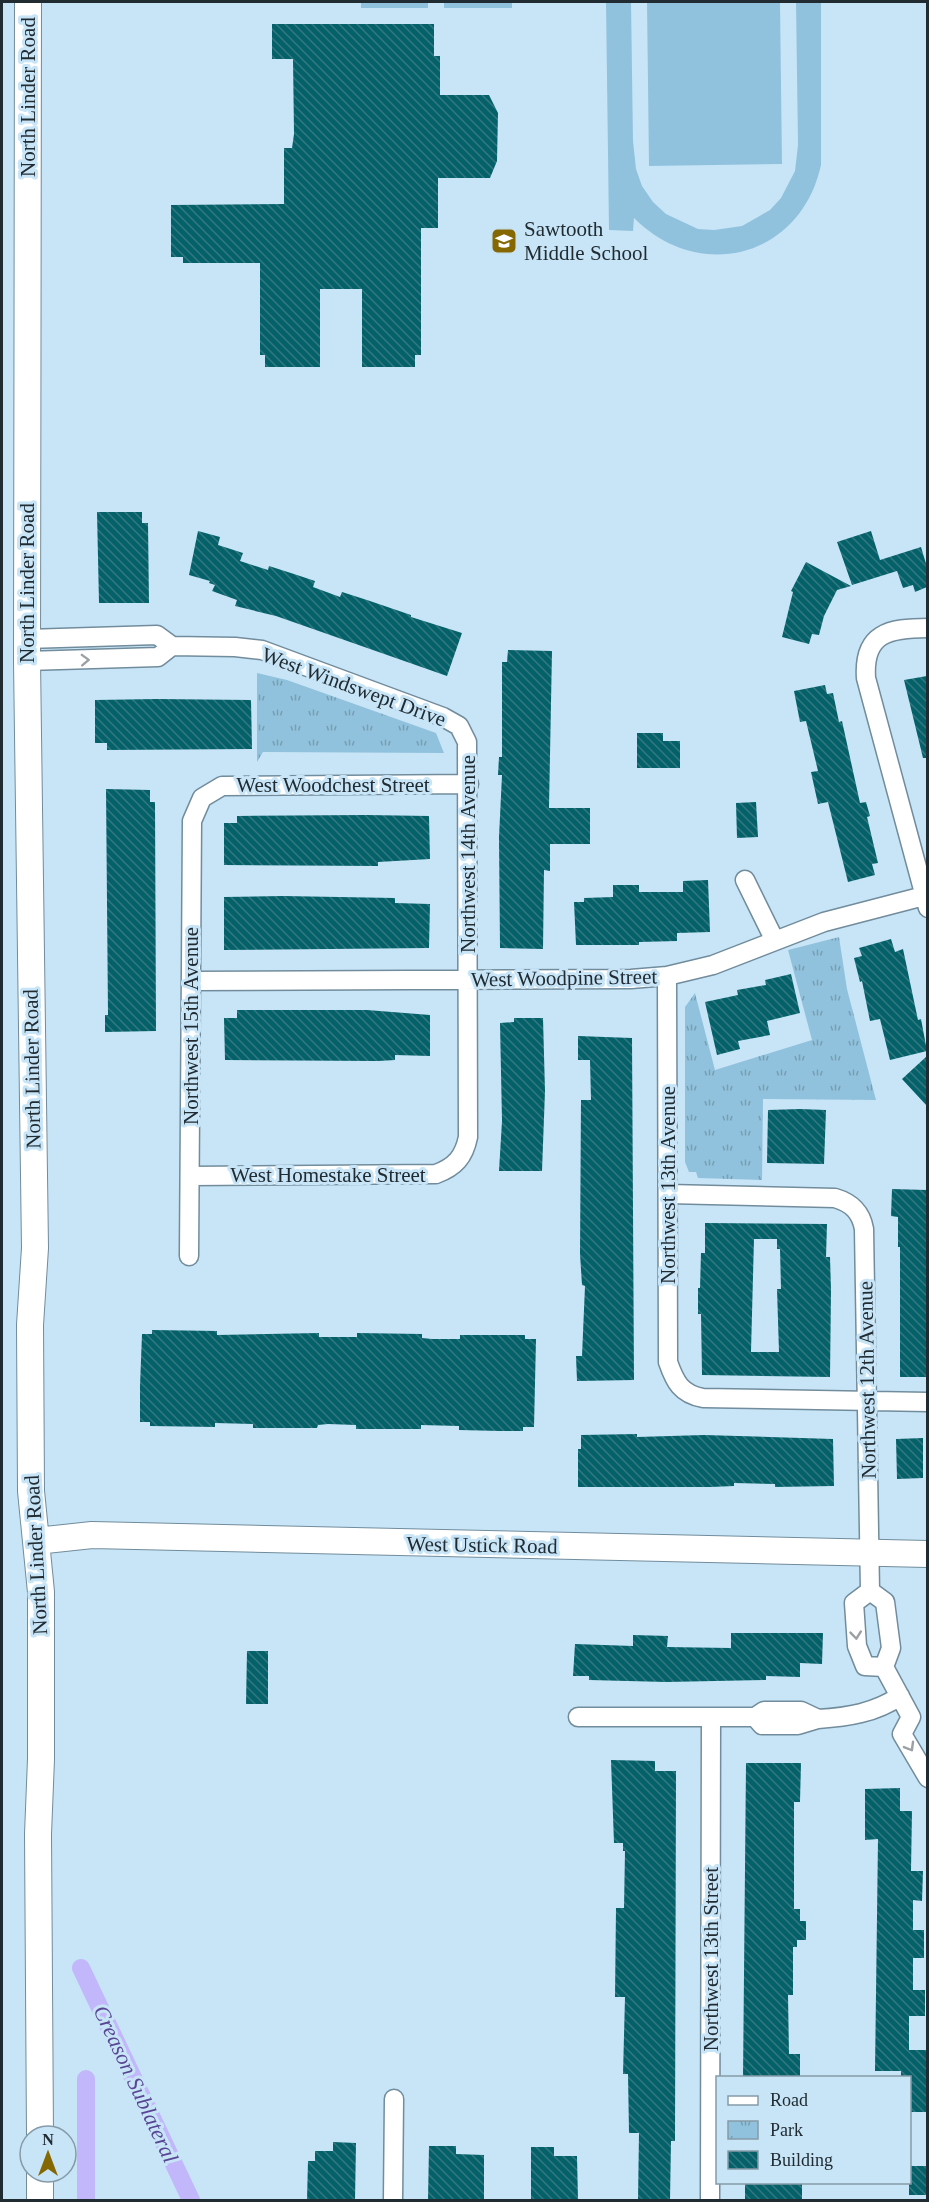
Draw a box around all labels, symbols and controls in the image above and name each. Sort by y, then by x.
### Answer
street label: North Linder Road [16,17,40,177]
place label: Sawtooth Middle School [524,217,648,265]
school or university icon: Sawtooth Middle School [489,226,519,256]
street label: North Linder Road [15,503,39,663]
street label: West Windswept Drive [259,643,449,731]
one-way arrow [81,654,90,666]
street label: Northwest 14th Avenue [456,755,480,953]
street label: West Woodchest Street [236,773,430,797]
street label: Northwest 15th Avenue [179,927,203,1125]
street label: West Woodpine Street [471,964,658,992]
street label: North Linder Road [19,988,45,1149]
street label: Northwest 13th Avenue [656,1086,680,1284]
street label: West Homestake Street [230,1163,426,1187]
street label: Northwest 12th Avenue [853,1281,881,1479]
street label: North Linder Road [20,1474,52,1635]
street label: West Ustick Road [406,1532,558,1558]
one-way arrow [849,1630,862,1639]
one-way arrow [903,1741,914,1752]
street label: Northwest 13th Street [699,1867,723,2051]
water label: Creason Sublateral [89,2001,183,2167]
legend [716,2076,911,2184]
text: Road [770,2090,808,2110]
text: Park [770,2120,803,2140]
north arrow [18,2124,78,2184]
text: N [42,2131,54,2148]
text: Building [770,2150,833,2170]

